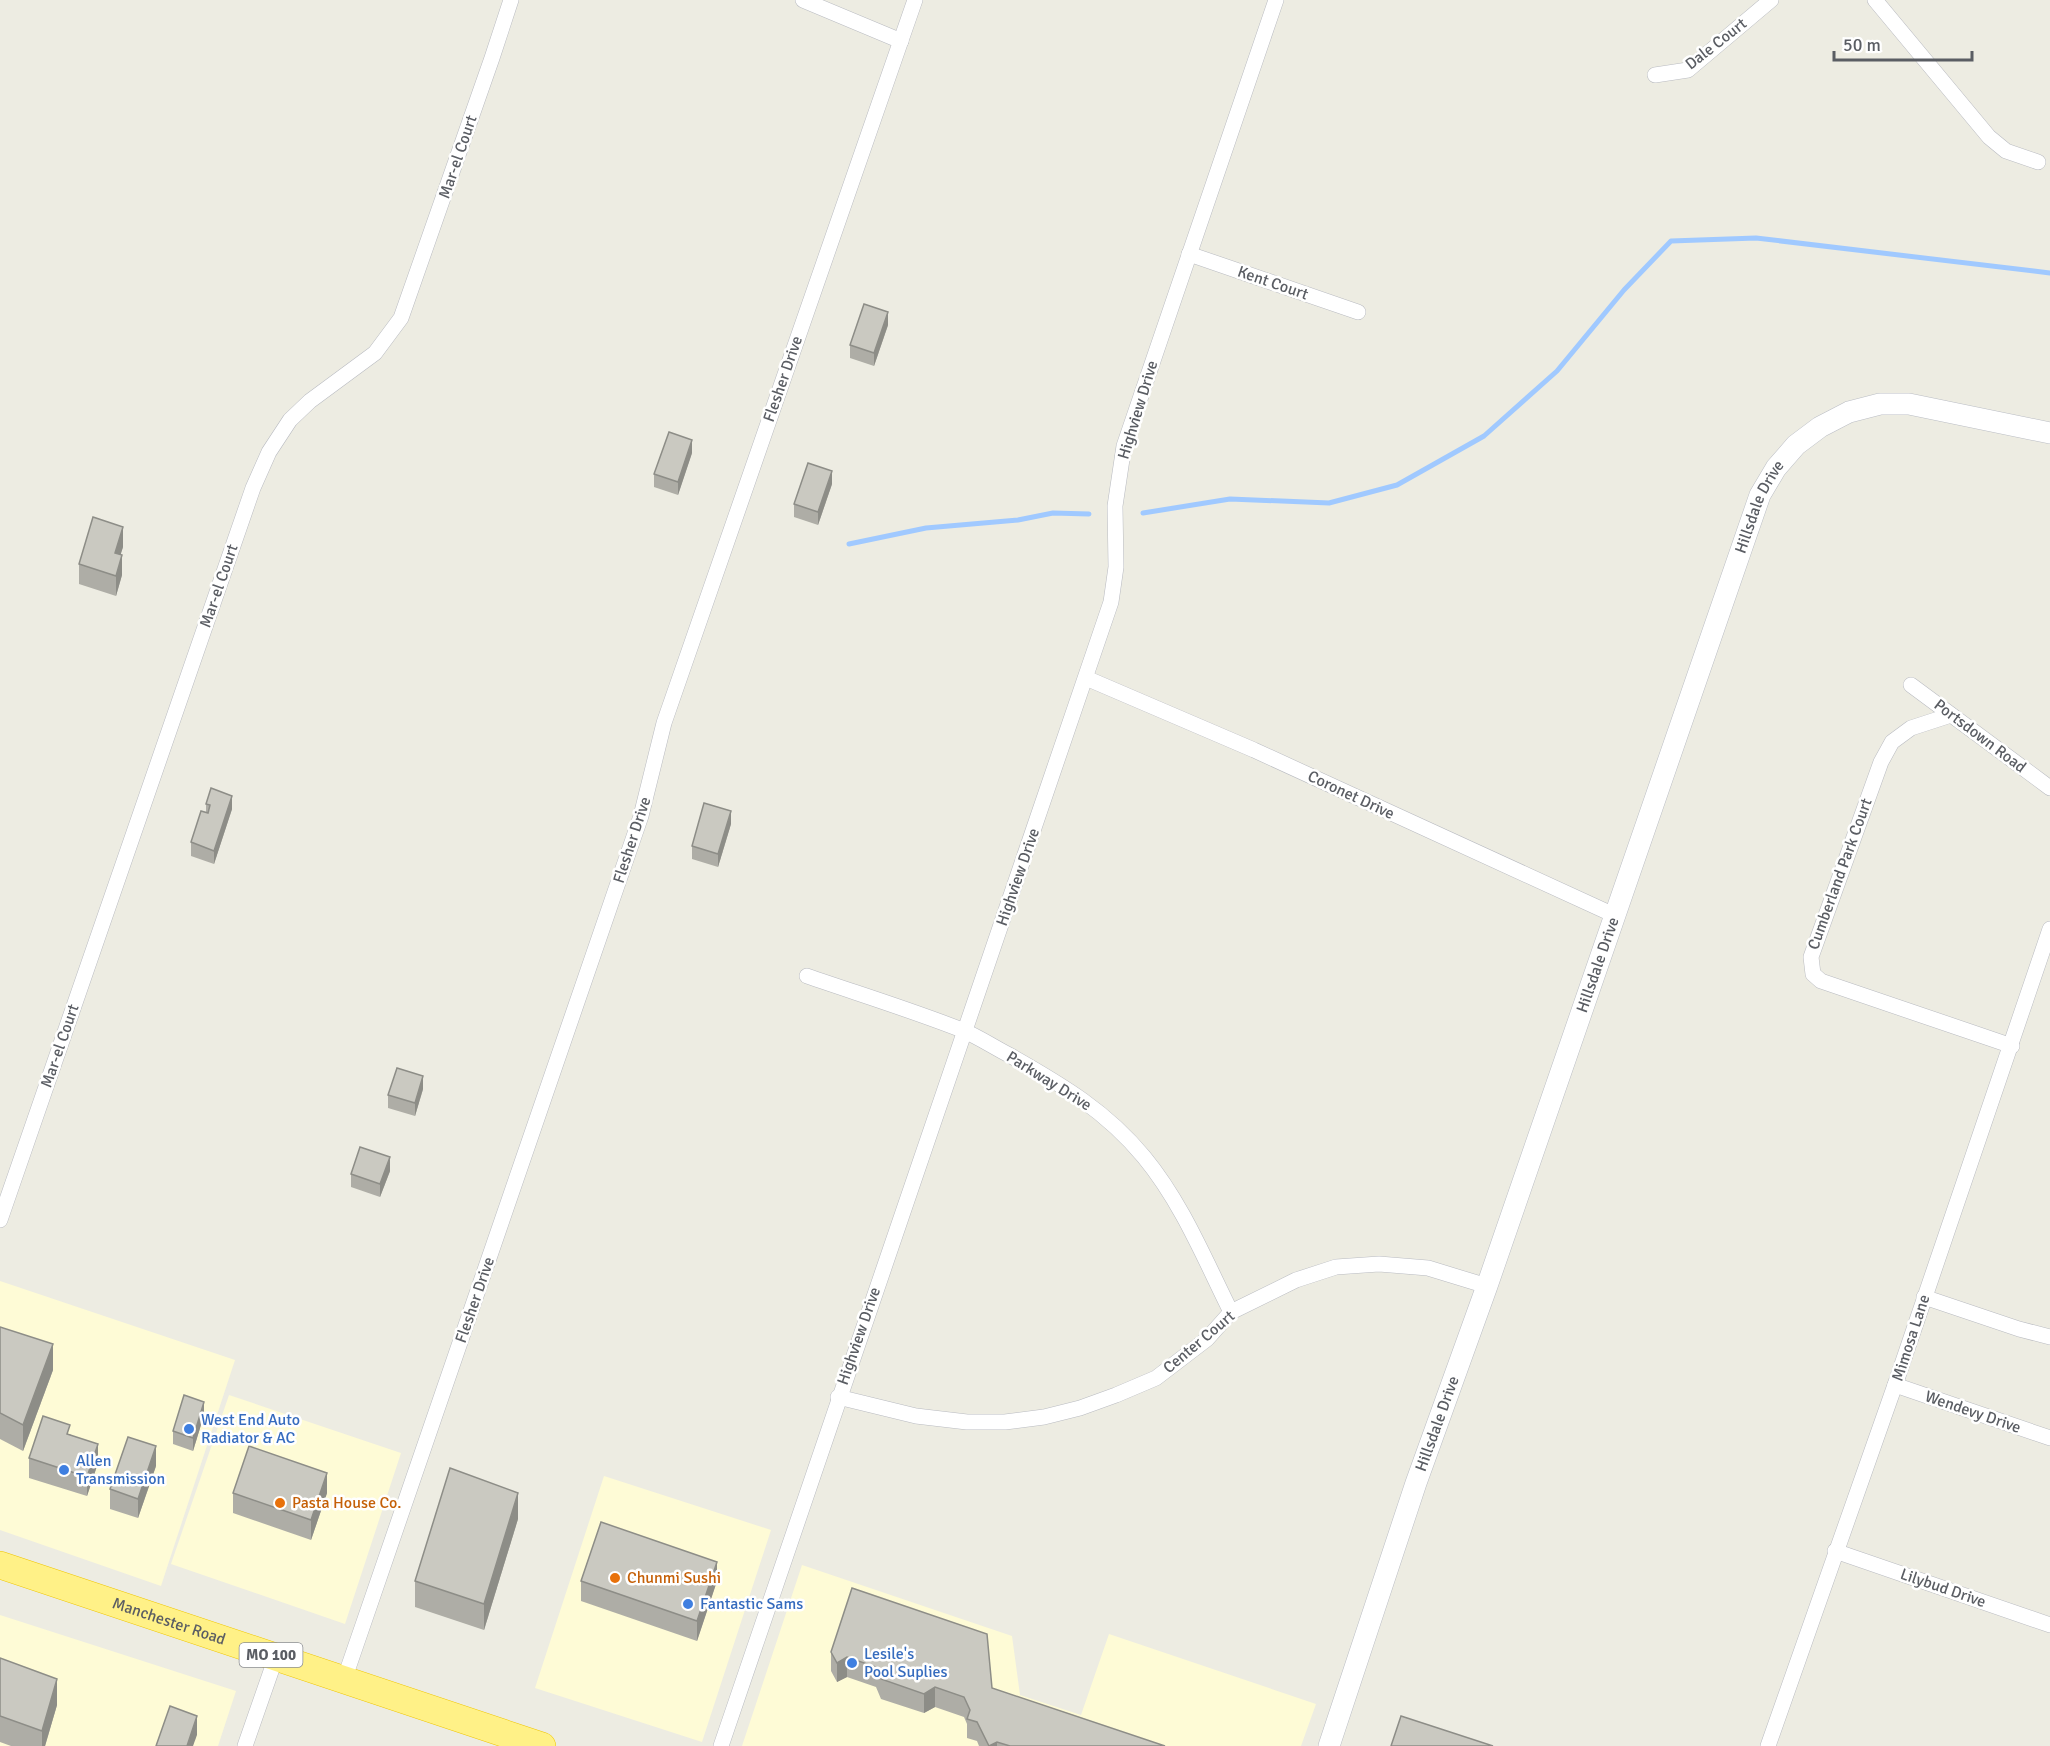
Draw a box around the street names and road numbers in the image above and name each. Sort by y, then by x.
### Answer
street label: Dale Court [1681,13,1751,74]
street label: Mar-el Court [434,112,482,201]
street label: Kent Court [1235,262,1311,305]
street label: Flesher Drive [759,333,807,425]
street label: Highview Drive [1114,358,1162,462]
street label: Hillsdale Drive [1731,456,1788,556]
street label: Mar-el Court [195,541,243,630]
street label: Portsdown Road [1930,695,2030,777]
street label: Coronet Drive [1304,766,1398,824]
street label: Flesher Drive [609,794,655,886]
street label: Cumberland Park Court [1803,795,1877,952]
street label: Highview Drive [992,825,1044,929]
street label: Hillsdale Drive [1572,915,1624,1015]
street label: Mar-el Court [36,1001,84,1090]
street label: Parkway Drive [1003,1047,1095,1115]
street label: Flesher Drive [451,1254,499,1346]
street label: Highview Drive [833,1284,885,1388]
street label: Mimosa Lane [1888,1292,1934,1384]
street label: Center Court [1159,1306,1239,1378]
street label: Hillsdale Drive [1411,1373,1464,1474]
street label: Wendevy Drive [1922,1386,2024,1438]
street label: Lilybud Drive [1897,1564,1989,1612]
street label: Manchester Road [110,1593,228,1650]
road number: MO 100 [240,1643,302,1667]

